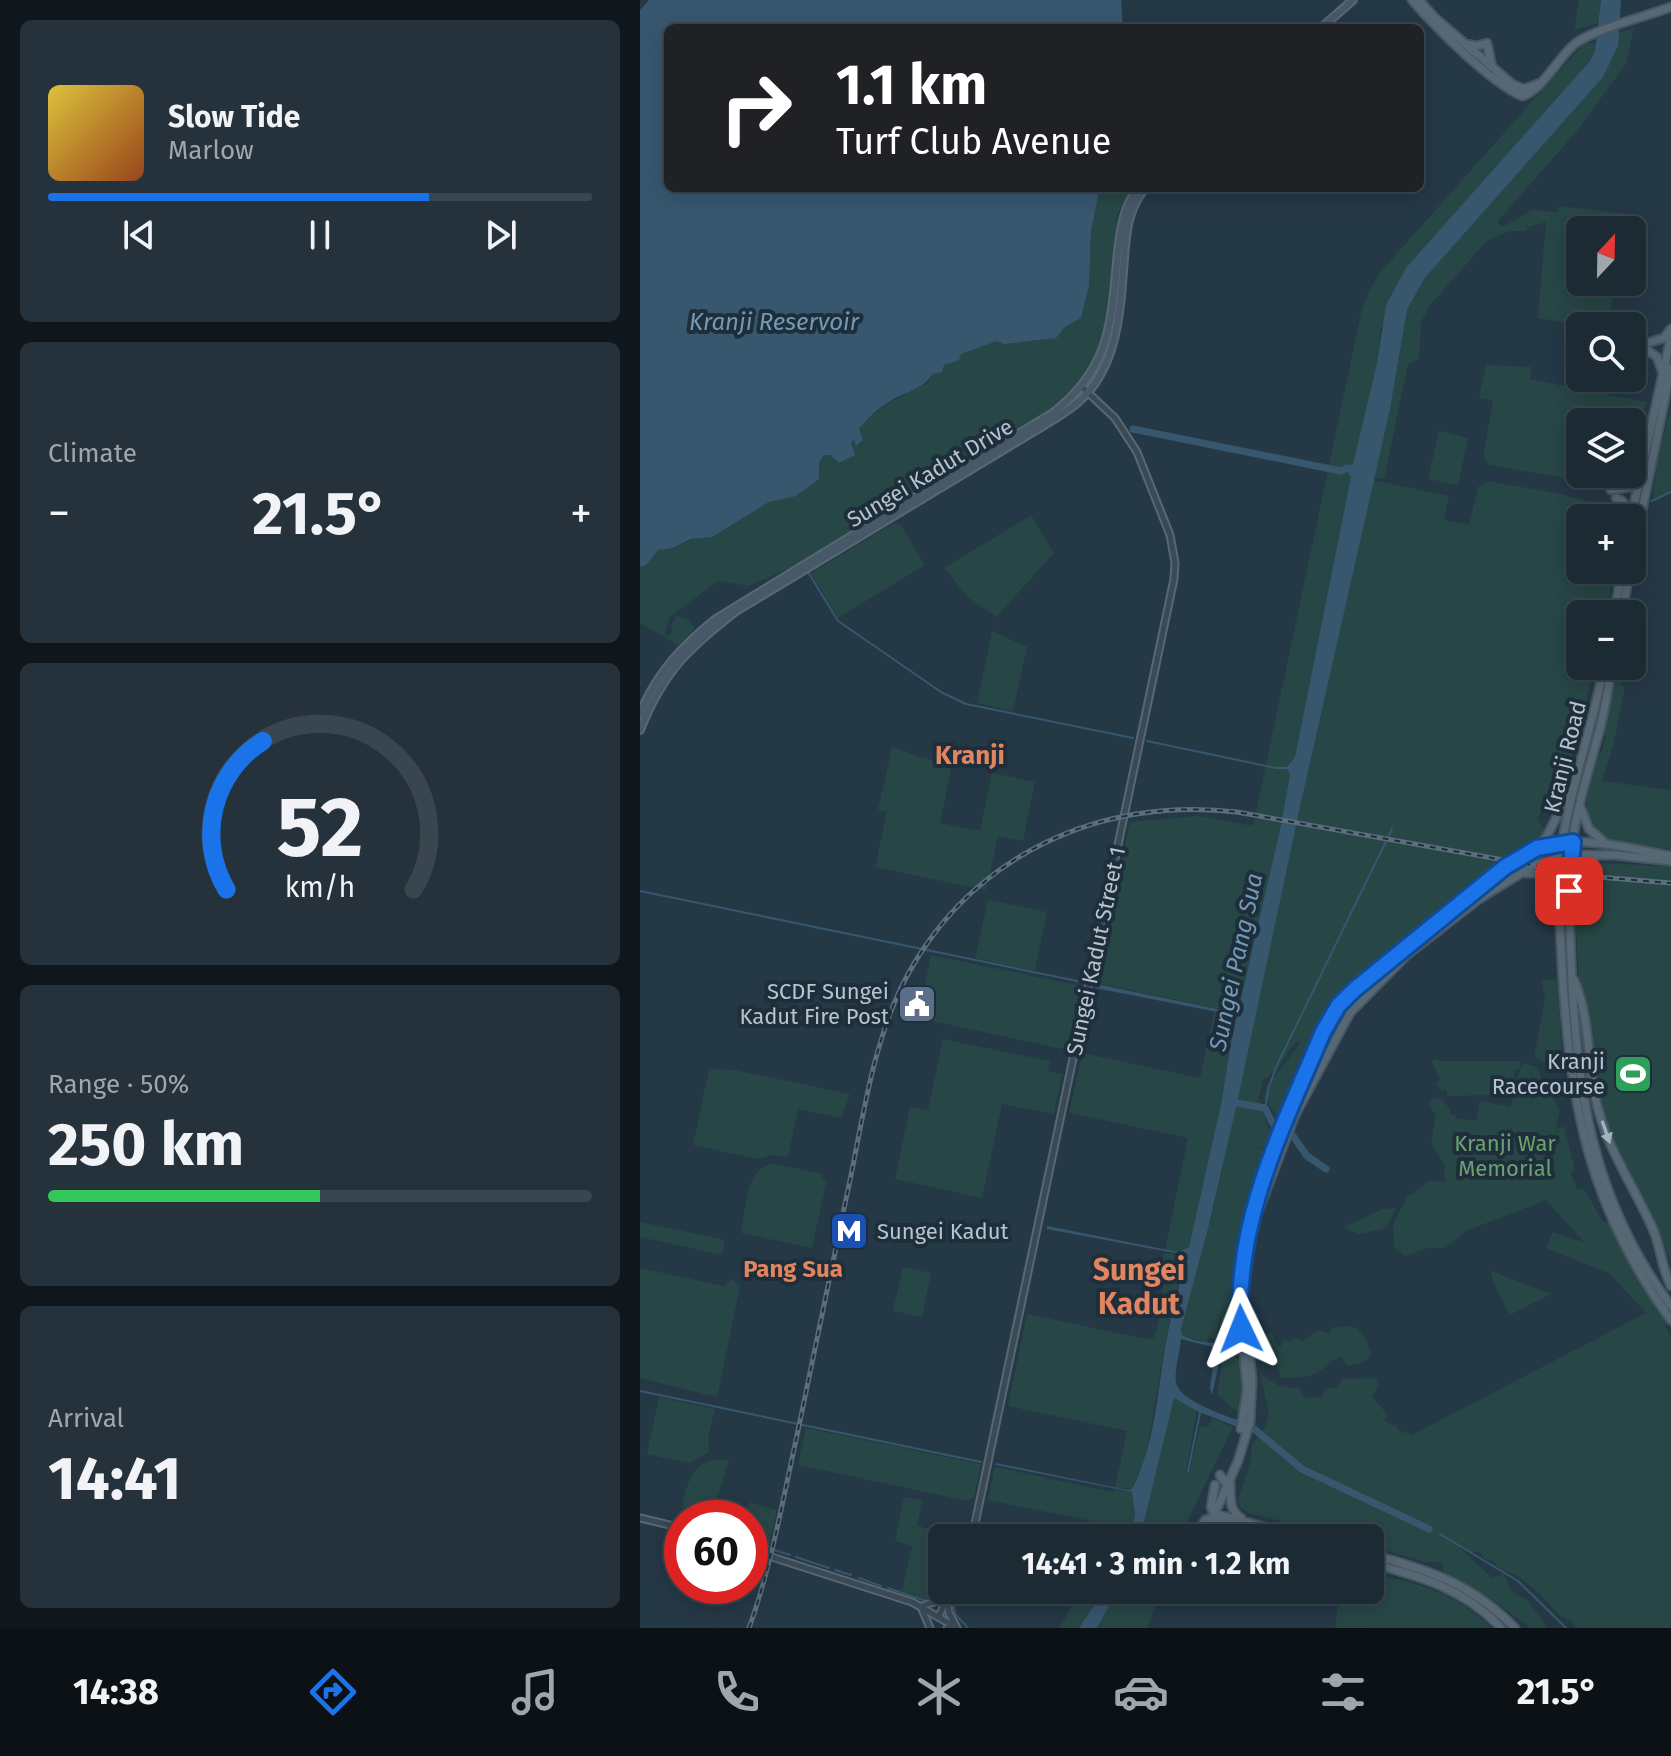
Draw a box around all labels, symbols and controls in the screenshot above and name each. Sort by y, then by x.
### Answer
text: 1.1 km [836,52,987,119]
icon: right [704,56,808,160]
text: Slow Tide [168,99,300,135]
text: Turf Club Avenue [836,120,1111,164]
text: Marlow [168,135,254,166]
icon: previous [117,213,161,257]
icon: pause [298,213,342,257]
icon: next [479,213,523,257]
north arrow [1566,216,1646,296]
map controls [1566,216,1646,680]
water label: Kranji Reservoir [689,308,860,336]
button: search [1566,312,1646,392]
button: layers [1566,408,1646,488]
street label: Sungei Kadut Drive [842,413,1018,533]
text: Climate [48,438,137,469]
text: 21.5° [252,478,388,550]
text: − [48,487,70,540]
text: + [570,487,592,540]
button: + [1566,504,1646,584]
button: − [1566,600,1646,680]
street label: Kranji Road [1538,698,1592,816]
district label: Kranji [935,740,1005,771]
text: 52 [277,778,363,878]
street label: Sungei Kadut Street 1 [1061,844,1131,1058]
pin [1535,857,1603,925]
icon: arrive [1547,869,1591,913]
text: km/h [285,870,355,905]
water label: Sungei Pang Sua [1203,870,1269,1054]
place label: SCDF Sungei Kadut Fire Post [739,978,889,1030]
public building icon: SCDF Sungei Kadut Fire Post [896,983,938,1025]
place label: Kranji Racecourse [1492,1048,1605,1100]
sports icon: Kranji Racecourse [1612,1053,1654,1095]
text: Range · 50% [48,1069,189,1100]
text: 250 km [48,1109,244,1181]
one-way arrow [1600,1120,1612,1144]
park label: Kranji War Memorial [1454,1130,1556,1182]
metro station icon: Sungei Kadut [828,1210,870,1252]
place label: Sungei Kadut [877,1218,1009,1245]
district label: Sungei Kadut [1093,1252,1185,1322]
district label: Pang Sua [743,1255,843,1283]
position arrow [1199,1287,1283,1371]
text: Arrival [48,1403,124,1434]
text: 14:41 [48,1443,181,1515]
speed limit sign: 60 [664,1500,768,1604]
text: 14:41 · 3 min · 1.2 km [1022,1546,1290,1582]
icon: directions [305,1664,361,1720]
icon: music [507,1664,563,1720]
icon: phone [709,1664,765,1720]
icon: climate [911,1664,967,1720]
icon: car [1113,1664,1169,1720]
icon: filters [1315,1664,1371,1720]
text: 14:38 [73,1670,159,1714]
text: 21.5° [1517,1670,1598,1714]

